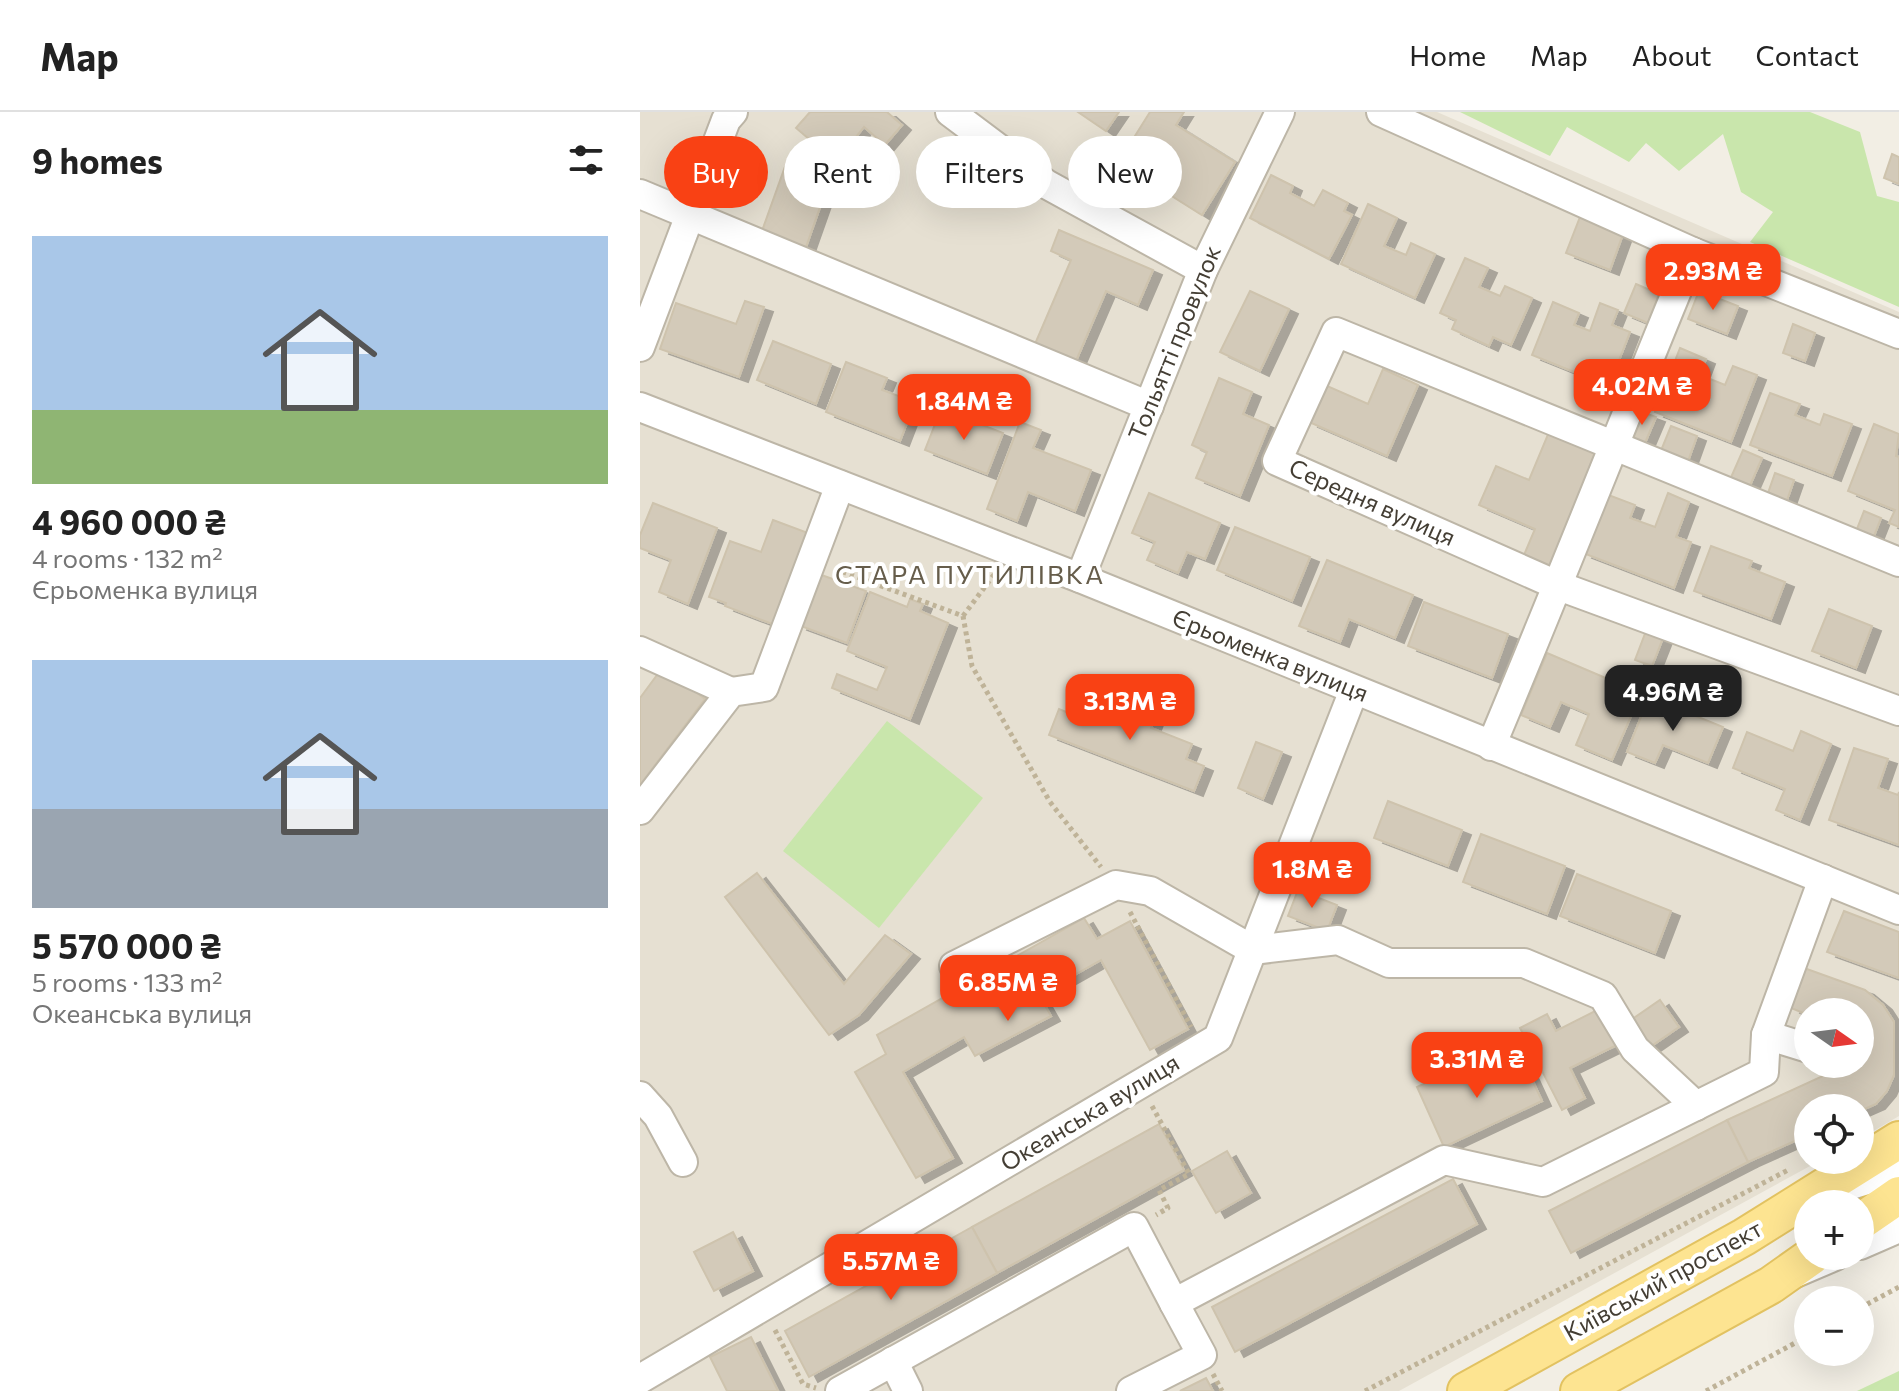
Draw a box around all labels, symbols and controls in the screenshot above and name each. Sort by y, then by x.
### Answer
text: Map [40,32,119,79]
text: Home [1409,38,1486,72]
text: Map [1530,38,1588,72]
text: About [1632,38,1712,72]
text: Contact [1756,38,1859,72]
chip: Buy [664,136,768,208]
chip: Rent [784,136,900,208]
chip: Filters [916,136,1052,208]
chip: New [1068,136,1182,208]
icon: filters [564,138,608,182]
text: 9 homes [32,139,163,181]
street label: Тольятті провулок [1121,241,1226,444]
pin: 2.93M ₴ [1639,244,1787,312]
text: 2.93M ₴ [1664,254,1762,285]
icon: home [248,288,392,432]
pin: 4.02M ₴ [1568,359,1716,427]
text: 4.02M ₴ [1592,369,1692,400]
pin: 1.84M ₴ [890,374,1038,442]
text: 1.84M ₴ [916,384,1012,415]
street label: Середня вулиця [1285,452,1460,551]
text: 4 960 000 ₴ [32,500,226,542]
text: 4 rooms · 132 m² [32,542,223,573]
district label: СТАРА ПУТИЛІВКА [835,558,1105,589]
text: Єрьоменка вулиця [32,573,258,604]
street label: Єрьоменка вулиця [1168,602,1373,707]
pin: 4.96M ₴ [1599,665,1747,733]
pin: 3.13M ₴ [1056,674,1204,742]
text: 4.96M ₴ [1623,675,1723,706]
text: 3.13M ₴ [1084,684,1177,715]
icon: home [248,712,392,856]
pin: 1.8M ₴ [1247,842,1377,910]
text: 1.8M ₴ [1272,852,1352,883]
text: 5 570 000 ₴ [32,924,221,966]
pin: 6.85M ₴ [934,955,1082,1023]
text: 6.85M ₴ [958,965,1058,996]
text: 5 rooms · 133 m² [32,966,222,997]
text: Океанська вулиця [32,997,252,1028]
north arrow [1794,998,1874,1078]
map controls [1794,998,1874,1366]
pin: 3.31M ₴ [1403,1032,1551,1100]
text: 3.31M ₴ [1430,1042,1524,1073]
street label: Океанська вулиця [995,1047,1184,1176]
button: locate [1794,1094,1874,1174]
button: + [1794,1190,1874,1270]
street label: Київський проспект [1558,1213,1767,1346]
pin: 5.57M ₴ [817,1234,965,1302]
text: 5.57M ₴ [842,1244,940,1275]
button: − [1794,1286,1874,1366]

